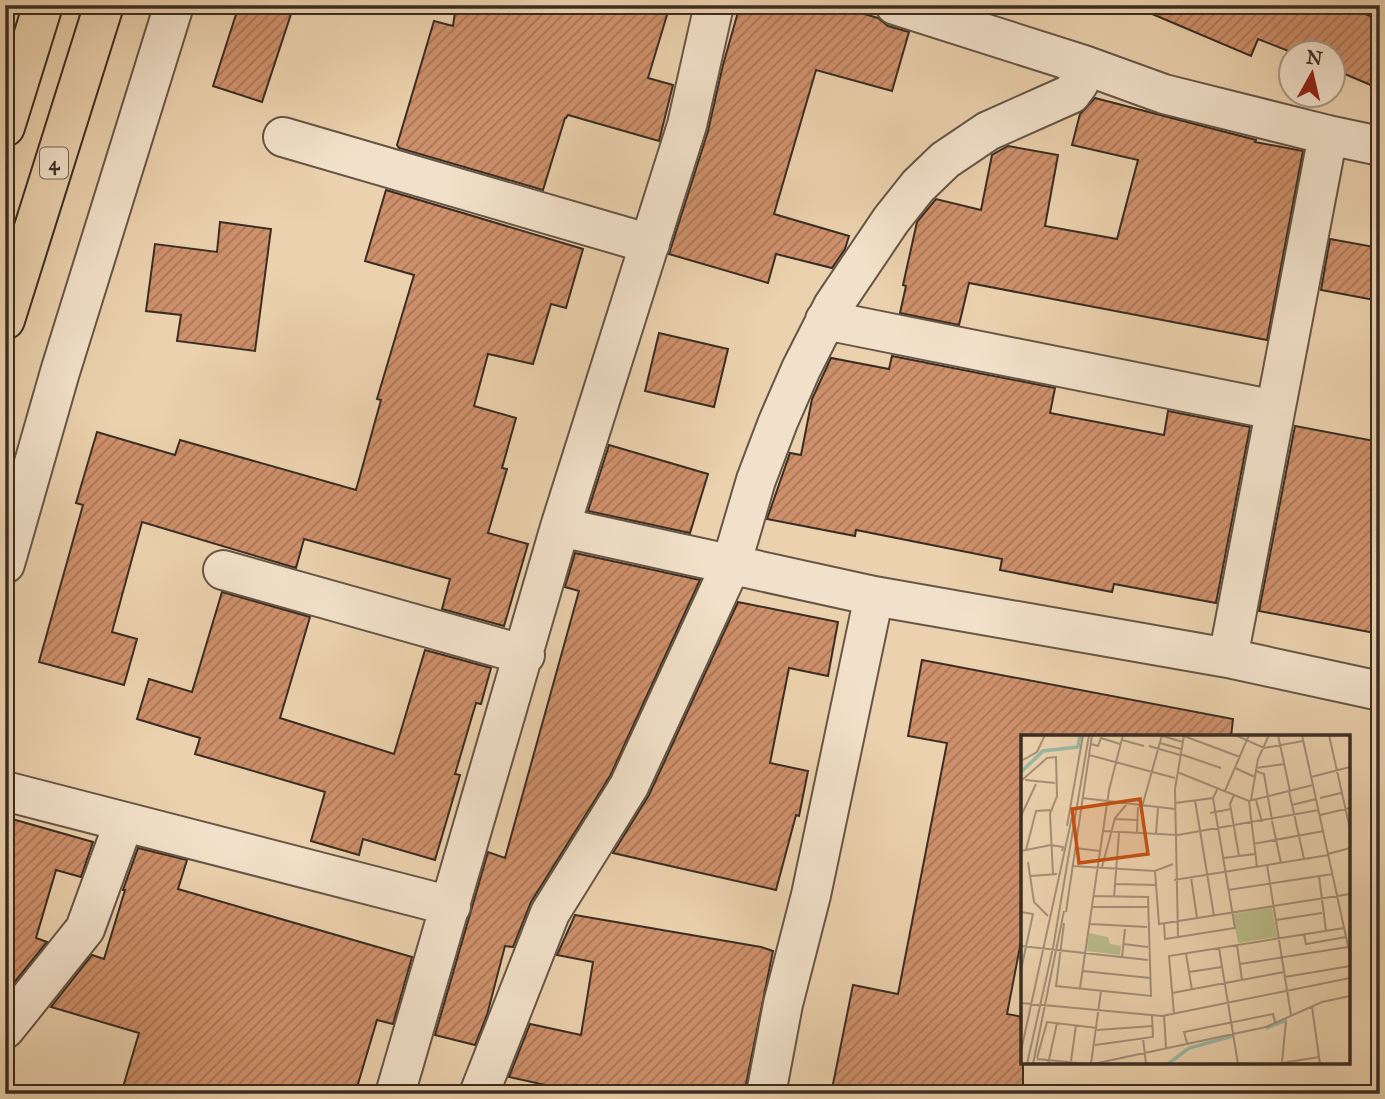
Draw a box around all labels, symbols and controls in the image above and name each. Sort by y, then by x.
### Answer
north arrow [1276,38,1346,108]
text: N [1305,45,1324,70]
road number: 4 [40,148,68,178]
inset map [1021,735,1350,1064]

